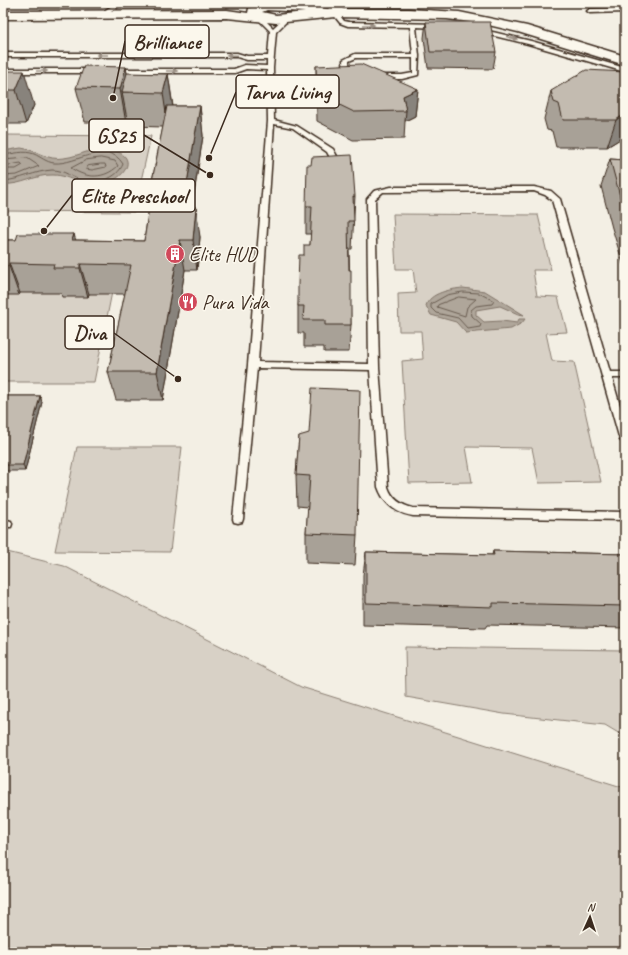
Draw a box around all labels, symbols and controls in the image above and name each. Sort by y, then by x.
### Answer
one-way arrow [363,22,376,28]
callout: Brilliance [125,25,209,58]
text: Brilliance [133,29,203,55]
one-way arrow [506,35,518,41]
one-way arrow [95,52,108,58]
one-way arrow [226,52,238,59]
one-way arrow [36,68,49,74]
one-way arrow [166,68,179,74]
callout: Tarva Living [236,75,339,108]
text: Tarva Living [244,79,333,105]
callout: GS25 [89,119,144,152]
text: GS25 [97,123,137,149]
callout: Elite Preschool [72,179,195,212]
text: Elite Preschool [81,183,191,209]
place label: Elite HUD [189,242,259,267]
building icon: Elite HUD [164,243,186,265]
place label: Pura Vida [202,290,270,315]
restaurant icon: Pura Vida [177,291,199,313]
callout: Diva [65,316,114,349]
text: Diva [74,320,108,346]
north arrow [570,897,610,937]
text: N [587,900,596,914]

